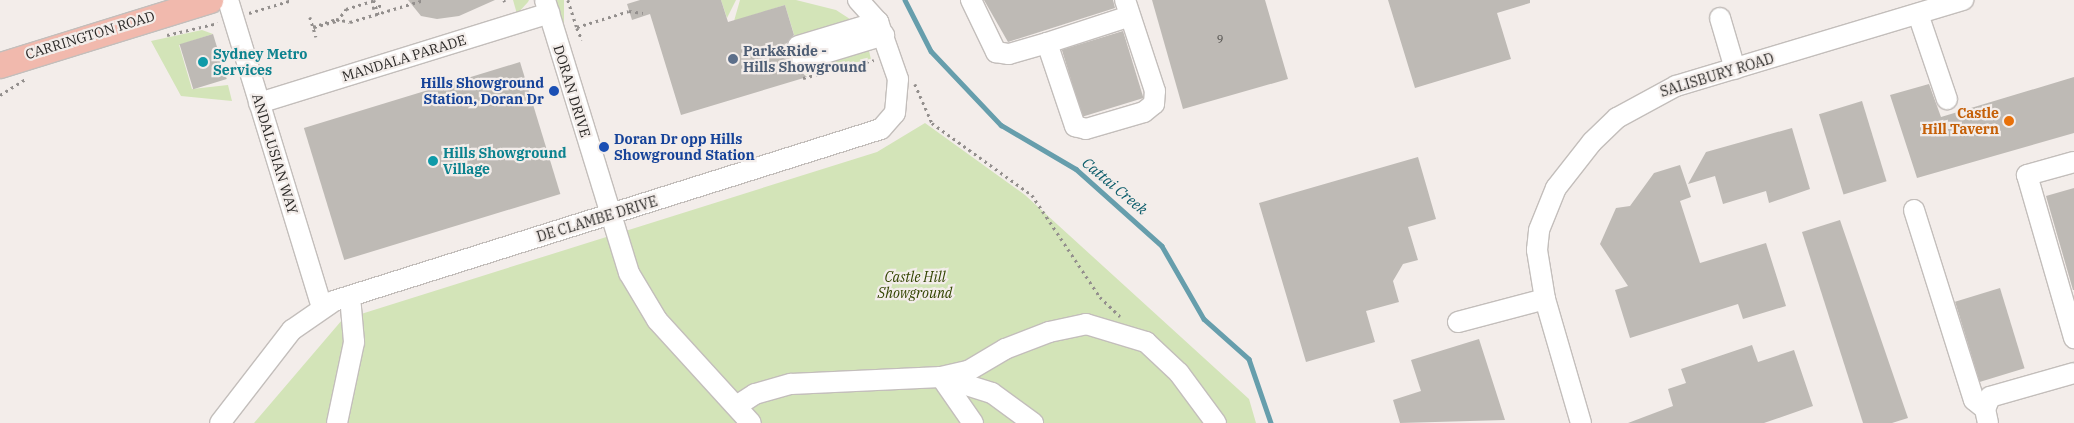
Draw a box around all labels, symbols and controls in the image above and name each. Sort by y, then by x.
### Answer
street label: CARRINGTON ROAD [23,7,157,63]
street label: MANDALA PARADE [340,31,468,85]
house number: 9 [1217,32,1223,46]
street label: DORAN DRIVE [550,43,594,139]
place label: Park&Ride - Hills Showground [743,43,866,75]
place label: Sydney Metro Services [213,46,307,78]
street label: SALISBURY ROAD [1658,50,1776,100]
marker: Park&Ride - Hills Showground [727,53,739,65]
marker: Sydney Metro Services [197,56,209,68]
place label: Hills Showground Station, Doran Dr [421,75,544,108]
marker: Hills Showground Station, Doran Dr [548,85,560,97]
street label: ANDALUSIAN WAY [249,92,301,216]
place label: Castle Hill Tavern [1922,105,1999,138]
marker: Castle Hill Tavern [2003,115,2015,127]
place label: Doran Dr opp Hills Showground Station [614,131,755,164]
marker: Doran Dr opp Hills Showground Station [598,141,610,153]
place label: Hills Showground Village [443,145,566,178]
water label: Cattai Creek [1079,154,1151,218]
marker: Hills Showground Village [427,155,439,167]
street label: DE CLAMBE DRIVE [535,193,659,245]
park label: Castle Hill Showground [878,269,952,302]

